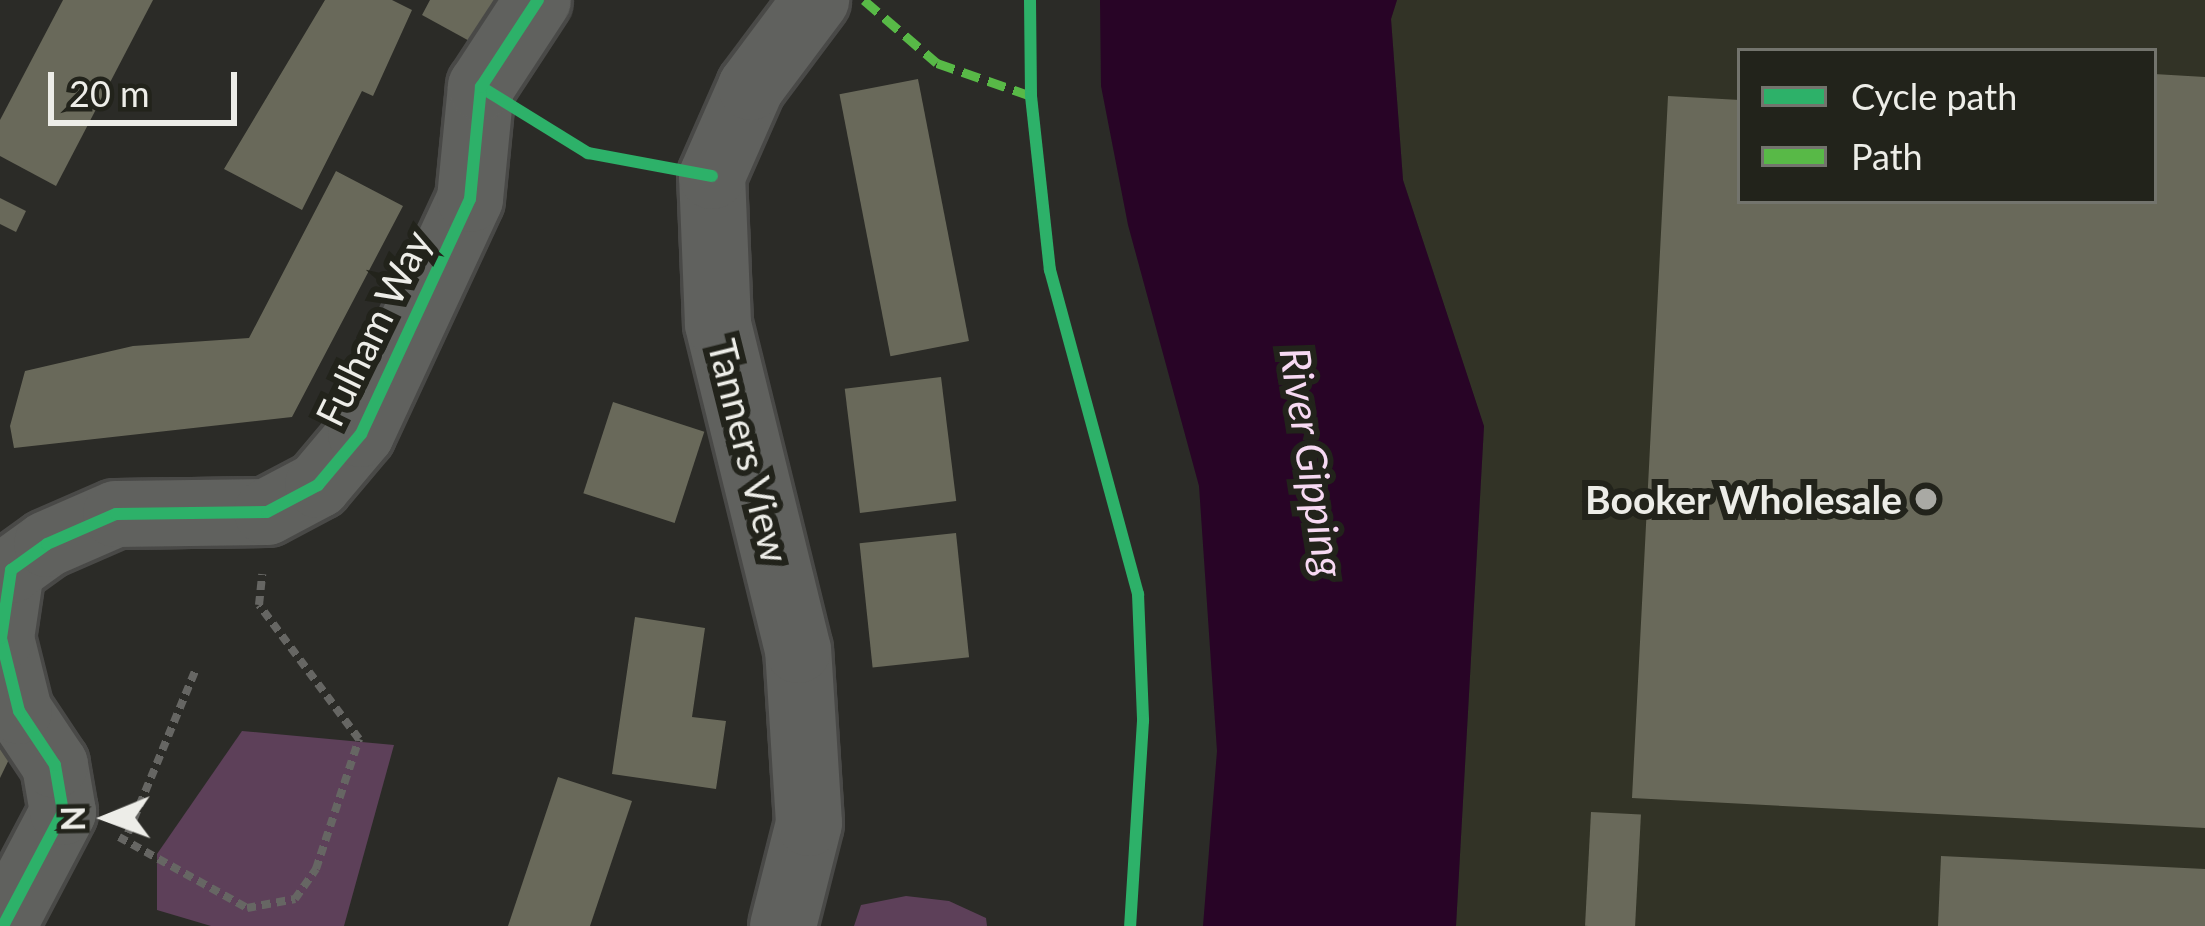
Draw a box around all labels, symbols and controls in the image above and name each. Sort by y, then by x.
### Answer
scale bar [54,48,243,122]
legend [1737,48,2157,204]
text: 20 m [69,71,150,115]
text: Cycle path [1851,74,2017,118]
text: Path [1851,134,1923,178]
street label: Fulham Way [306,222,440,434]
street label: Tanners View [698,334,800,568]
water label: River Gipping [1270,343,1356,581]
place label: Booker Wholesale [1584,476,1902,522]
marker: Booker Wholesale [1913,486,1939,512]
north arrow [48,758,168,878]
text: N [52,806,92,832]

